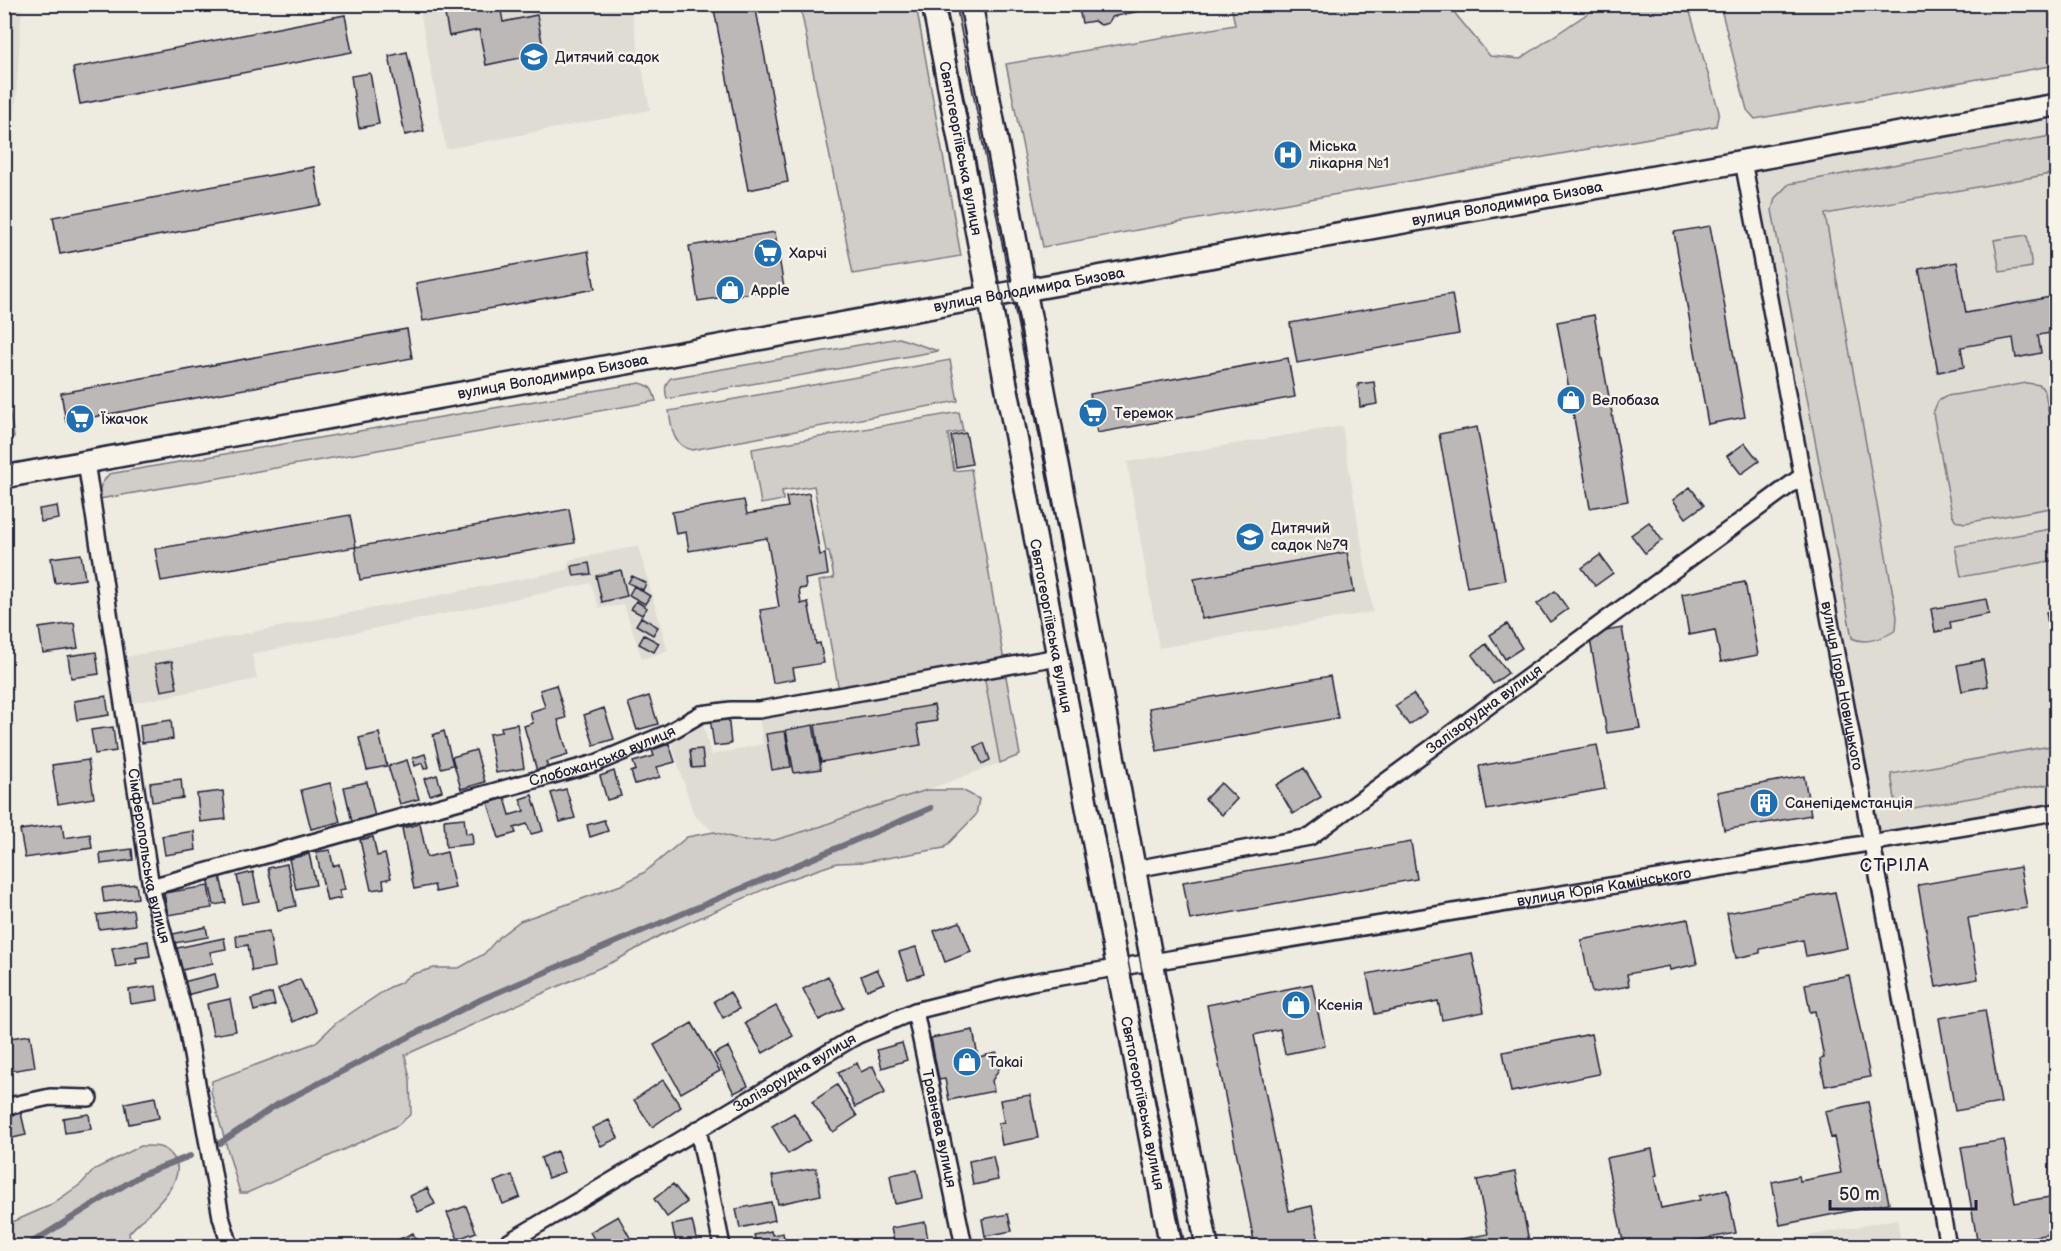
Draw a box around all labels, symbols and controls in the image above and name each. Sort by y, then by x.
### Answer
school or university icon: Дитячий садок [518,41,550,73]
place label: Дитячий садок [555,48,659,67]
street label: Святогеоргіївська вулиця [934,60,986,237]
place label: Міська лікарня №1 [1309,137,1389,173]
hospital icon: Міська лікарня №1 [1272,139,1304,171]
street label: вулиця Володимира Бизова [1410,177,1605,230]
supermarket icon: Харчі [752,237,784,269]
place label: Харчі [789,244,827,263]
street label: вулиця Володимира Бизова [932,263,1126,317]
shop icon: Apple [714,274,746,306]
place label: Apple [751,281,790,300]
street label: вулиця Володимира Бизова [456,350,650,404]
shop icon: Велобаза [1555,384,1587,416]
place label: Велобаза [1592,391,1660,410]
supermarket icon: Теремок [1077,397,1109,429]
supermarket icon: Їжачок [64,403,96,435]
place label: Теремок [1114,404,1174,423]
place label: Їжачок [100,410,148,429]
place label: Дитячий садок №79 [1271,519,1348,555]
school or university icon: Дитячий садок №79 [1234,521,1266,553]
street label: Святогеоргіївська вулиця [1025,537,1076,715]
street label: вулиця Ігоря Новицького [1816,600,1867,772]
street label: Залізорудна вулиця [1423,661,1546,759]
street label: Слобожанська вулиця [527,722,679,791]
street label: Сімферопольська вулиця [123,767,174,946]
building icon: Санепідемстанція [1748,787,1780,819]
place label: Санепідемстанція [1785,794,1913,813]
district label: СТРІЛА [1860,855,1930,876]
street label: вулиця Юрія Камінського [1515,864,1693,911]
shop icon: Ксенія [1280,989,1312,1021]
place label: Ксенія [1317,996,1363,1015]
street label: Святогеоргіївська вулиця [1116,1015,1169,1192]
street label: Залізорудна вулиця [730,1029,860,1117]
shop icon: Takai [951,1046,983,1078]
place label: Takai [988,1053,1023,1072]
street label: Травнева вулиця [917,1068,961,1189]
scale bar [1830,1173,1976,1211]
text: 50 m [1839,1184,1880,1205]

